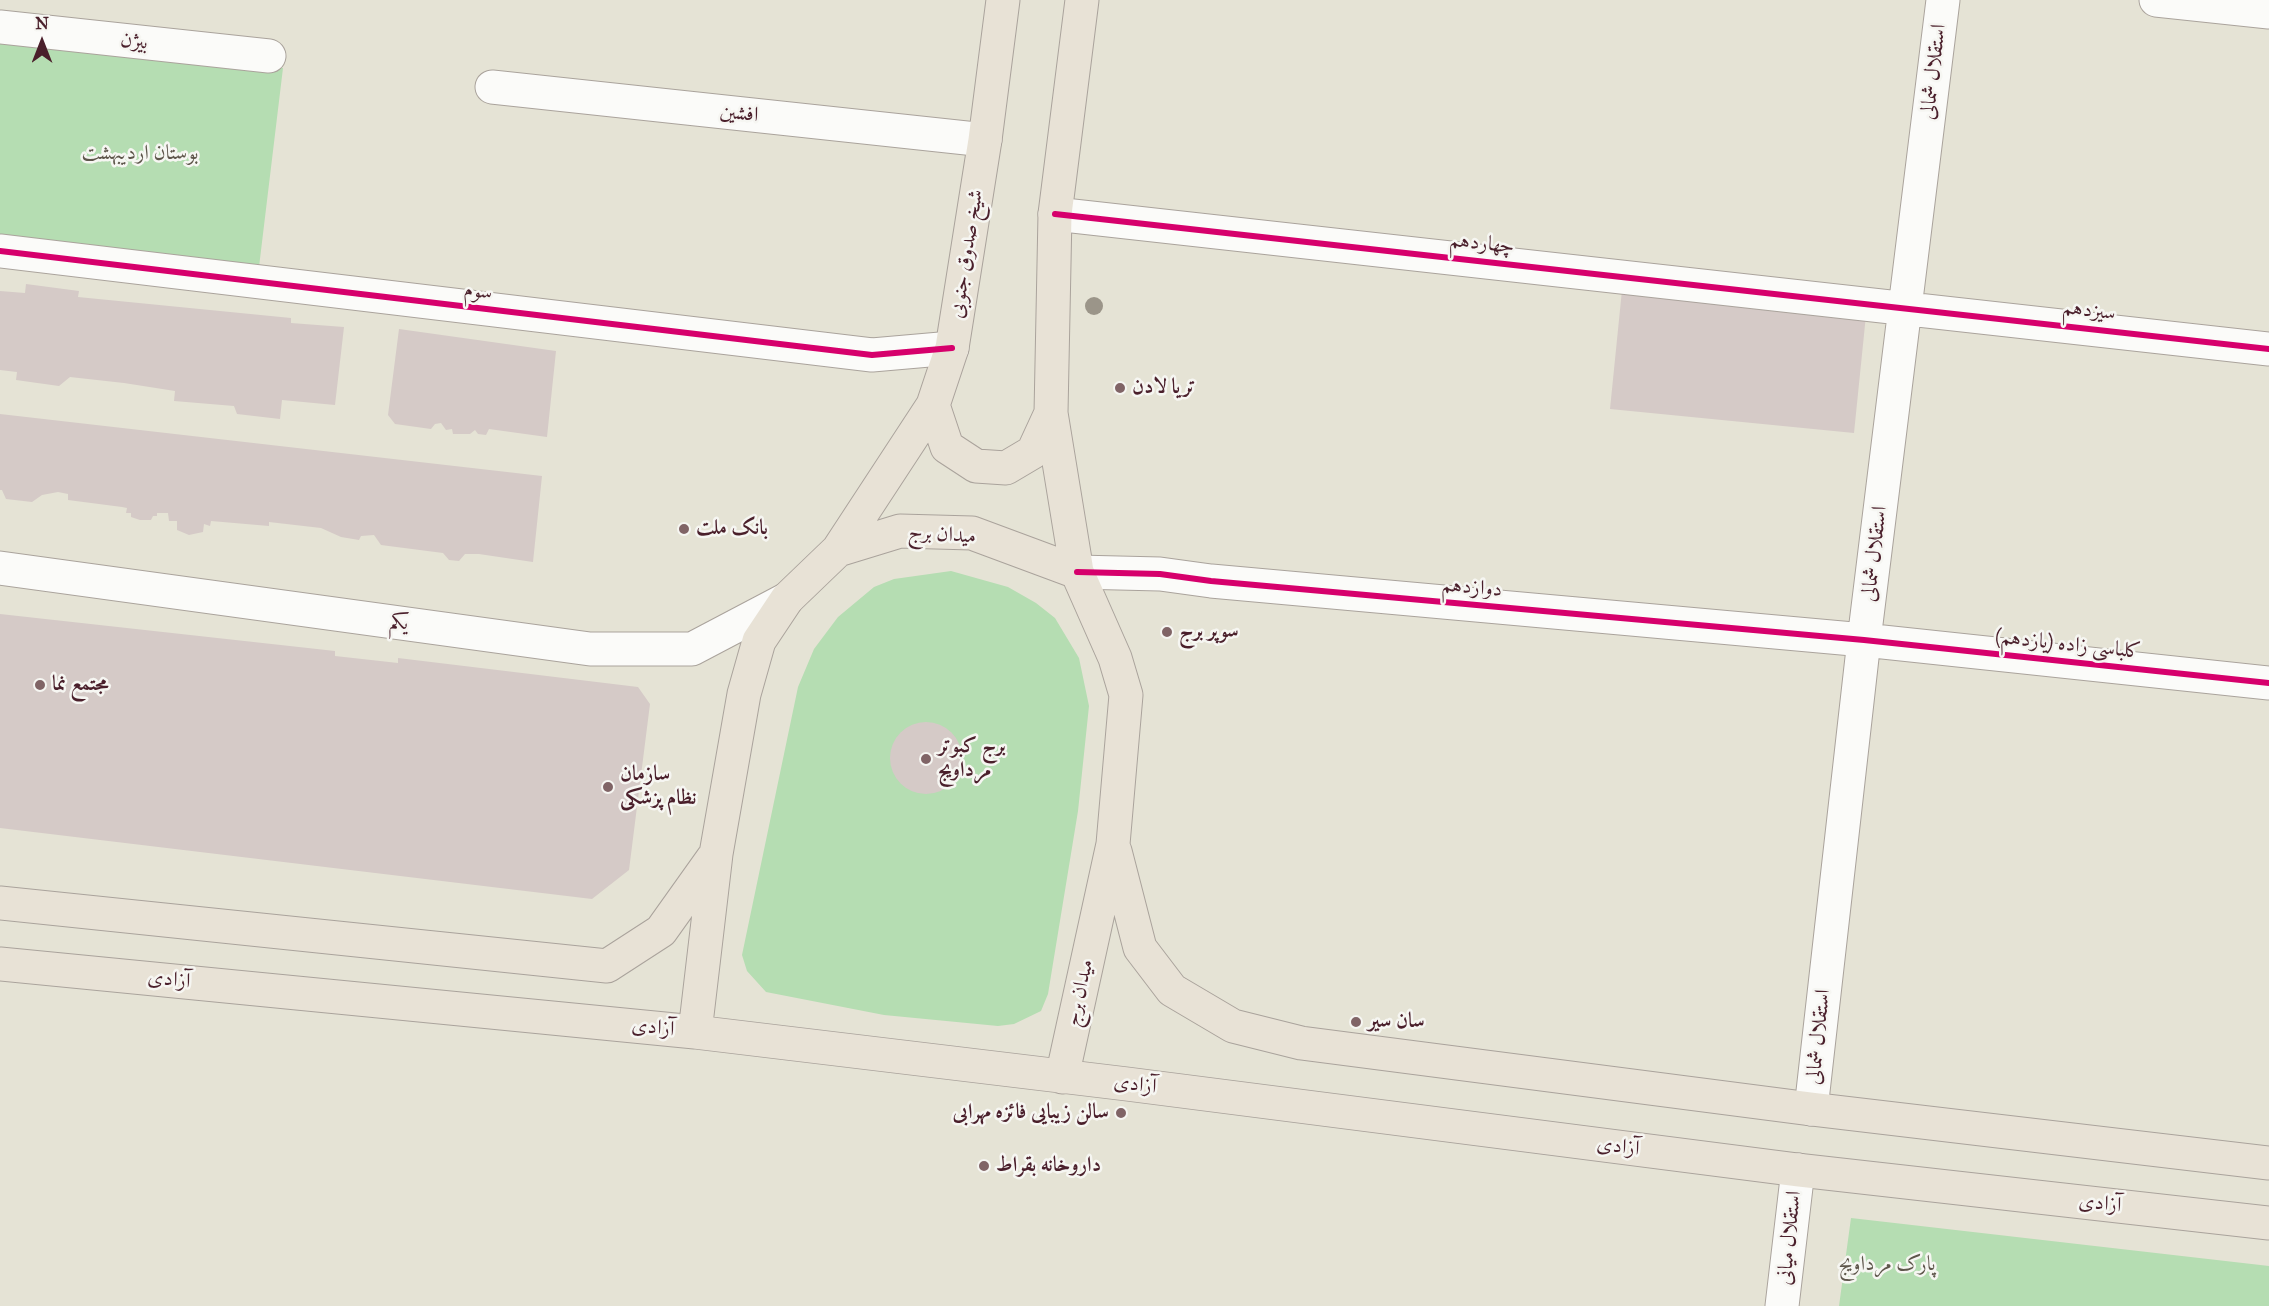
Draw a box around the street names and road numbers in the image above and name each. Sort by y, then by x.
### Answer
street label: استقلال شمالی [1916,23,1952,121]
street label: بیژن [119,28,149,56]
street label: افشین [718,99,760,129]
street label: شیخ صدوق جنوبی [944,188,990,320]
street label: چهاردهم [1448,228,1516,260]
street label: سوم [462,278,494,306]
street label: سیزدهم [2061,295,2117,327]
street label: استقلال شمالی [1857,505,1893,603]
street label: میدان برج [907,520,977,550]
street label: دوازدهم [1441,573,1503,603]
street label: یکم [388,609,410,637]
street label: کلباسی زاده (یازدهم) [1994,625,2142,665]
street label: میدان برج [1060,957,1100,1029]
street label: آزادی [146,965,192,995]
street label: استقلال شمالی [1801,988,1837,1086]
street label: آزادی [630,1013,676,1043]
street label: آزادی [1112,1070,1158,1100]
street label: آزادی [1595,1132,1641,1162]
street label: آزادی [2077,1189,2123,1219]
street label: استقلال میانی [1773,1190,1807,1286]

